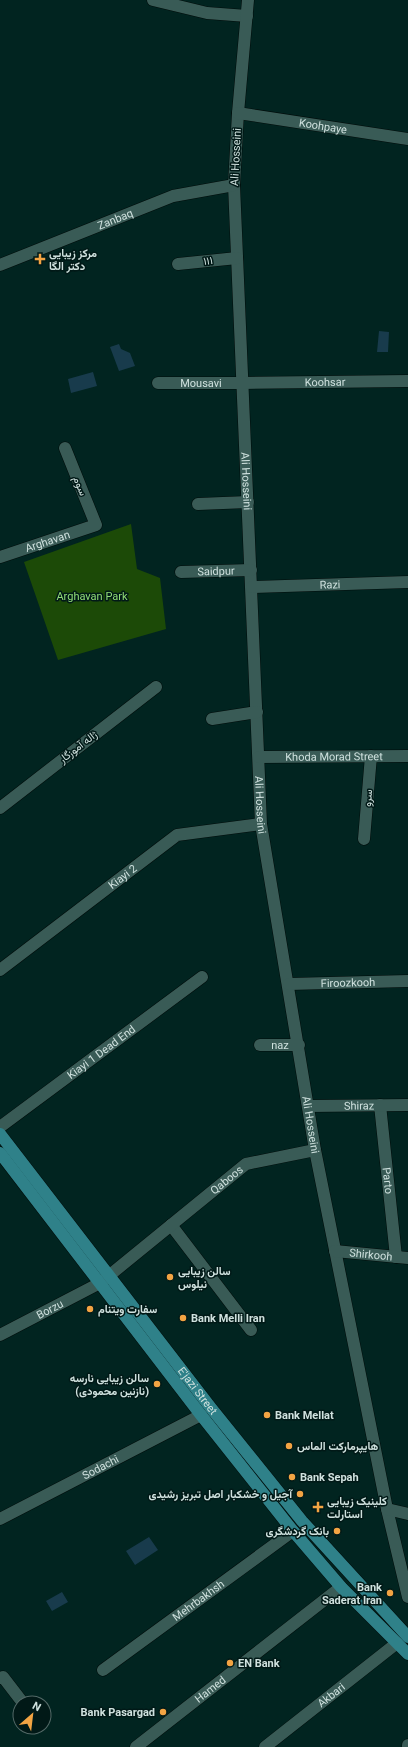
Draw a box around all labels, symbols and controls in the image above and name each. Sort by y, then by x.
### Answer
street label: Koohpaye [298,116,348,136]
street label: Ali Hosseini [228,128,244,186]
street label: Zanbaq [96,206,135,232]
place label: مرکز زیبایی دکتر الگا [49,247,97,273]
marker: مرکز زیبایی دکتر الگا [34,253,46,265]
street label: ۱۱۱ [203,254,213,268]
street label: Koohsar [305,375,346,389]
street label: Mousavi [180,377,222,390]
street label: Ali Hosseini [239,452,254,510]
street label: سوم [69,474,90,498]
street label: Arghavan [23,528,71,555]
street label: Saidpur [197,564,235,578]
street label: Razi [319,578,341,591]
park label: Arghavan Park [56,590,128,603]
street label: ژاله آموزگار [55,728,100,767]
street label: Khoda Morad Street [285,750,383,763]
street label: Ali Hosseini [252,776,269,835]
street label: سرو [361,788,375,807]
street label: Kiayi 2 [106,862,139,892]
street label: Firoozkooh [321,975,375,990]
street label: Kiayi 1 Dead End [65,1022,138,1081]
street label: naz [271,1039,289,1052]
street label: Ali Hosseini [300,1095,322,1155]
street label: Shiraz [344,1099,375,1112]
street label: Qaboos [208,1163,246,1197]
street label: Parto [380,1167,396,1195]
street label: Shirkooh [349,1246,393,1263]
place label: سالن زیبایی نیلوس [178,1265,231,1291]
marker: سالن زیبایی نیلوس [165,1272,175,1282]
street label: Borzu [34,1297,65,1321]
place label: سفارت ویتنام [98,1303,158,1317]
marker: سفارت ویتنام [85,1304,95,1314]
place label: Bank Melli Iran [191,1312,265,1325]
marker: Bank Melli Iran [178,1313,188,1323]
street label: E'jazi Street [175,1364,220,1417]
place label: سالن زیبایی نارسه (نازنین محمودی) [70,1372,149,1398]
marker: سالن زیبایی نارسه (نازنین محمودی) [152,1379,162,1389]
place label: Bank Mellat [275,1409,334,1422]
marker: Bank Mellat [262,1410,272,1420]
place label: هایپرمارکت الماس [297,1440,379,1454]
marker: هایپرمارکت الماس [284,1441,294,1451]
street label: Sodachi [80,1452,121,1482]
place label: Bank Sepah [300,1471,359,1484]
marker: Bank Sepah [287,1472,297,1482]
place label: آجیل و خشکبار اصل تبریز رشیدی [148,1488,293,1501]
marker: آجیل و خشکبار اصل تبریز رشیدی [295,1489,305,1499]
place label: کلینیک زیبایی استارلت [327,1495,387,1521]
marker: کلینیک زیبایی استارلت [312,1501,324,1513]
place label: بانک گردشگری [265,1525,329,1538]
marker: بانک گردشگری [332,1526,342,1536]
street label: Mehrbakhsh [170,1577,227,1624]
place label: Bank Saderat Iran [322,1581,382,1607]
marker: Bank Saderat Iran [385,1588,395,1598]
place label: EN Bank [238,1657,280,1670]
marker: EN Bank [225,1658,235,1668]
street label: Hamed [192,1673,228,1705]
street label: Akbari [315,1680,347,1710]
north arrow [12,1695,52,1735]
text: N [30,1699,43,1714]
place label: Bank Pasargad [81,1706,155,1719]
marker: Bank Pasargad [158,1707,168,1717]

